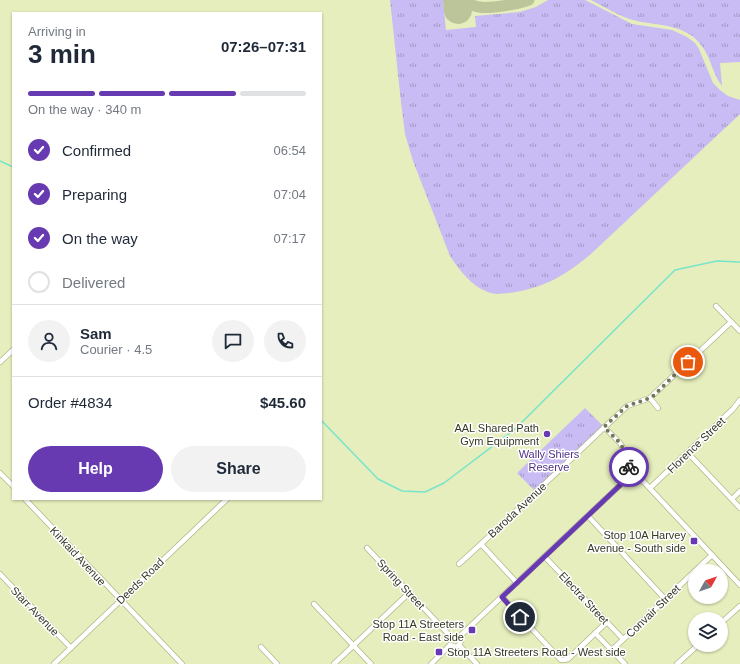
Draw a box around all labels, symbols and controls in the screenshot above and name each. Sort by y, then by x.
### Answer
text: Arriving in [28,24,86,39]
text: 07:26–07:31 [221,38,306,55]
text: 3 min [28,39,96,69]
text: On the way · 340 m [28,102,141,117]
icon: check [28,139,50,161]
text: Confirmed [62,142,131,159]
text: 06:54 [273,143,306,158]
icon: check [28,183,50,205]
text: Preparing [62,186,127,203]
text: 07:04 [273,187,306,202]
icon: check [28,227,50,249]
text: On the way [62,230,138,247]
text: 07:17 [273,231,306,246]
text: Delivered [62,274,125,291]
button: person [28,320,70,362]
button: chat [212,320,254,362]
button: phone [264,320,306,362]
text: Sam [80,325,112,342]
text: Courier · 4.5 [80,342,152,357]
pin [671,345,705,379]
icon: bag [677,351,699,373]
text: Order #4834 [28,394,112,411]
text: $45.60 [260,394,306,411]
street label: Florence Street [665,415,727,475]
place label: AAL Shared Path Gym Equipment [454,422,539,447]
marker: AAL Shared Path Gym Equipment [542,429,552,439]
button: Help [28,446,163,492]
button: Share [171,446,306,492]
courier [609,447,649,487]
park label: Wally Shiers Reserve [519,448,580,473]
icon: bike [618,456,640,478]
street label: Baroda Avenue [485,480,549,540]
street label: Kinkaid Avenue [48,524,108,588]
place label: Stop 10A Harvey Avenue - South side [587,529,686,554]
marker: Stop 10A Harvey Avenue - South side [689,536,699,546]
street label: Deeds Road [114,555,166,607]
street label: Spring Street [375,556,427,612]
north arrow [688,564,728,604]
map controls [688,564,728,652]
street label: Electra Street [557,570,611,626]
street label: Convair Street [624,582,682,640]
street label: Starr Avenue [9,584,61,638]
pin [503,600,537,634]
icon: home [509,606,531,628]
button: layers [688,612,728,652]
place label: Stop 11A Streeters Road - East side [372,618,464,643]
marker: Stop 11A Streeters Road - East side [467,625,477,635]
place label: Stop 11A Streeters Road - West side [447,646,626,658]
marker: Stop 11A Streeters Road - West side [434,647,444,657]

